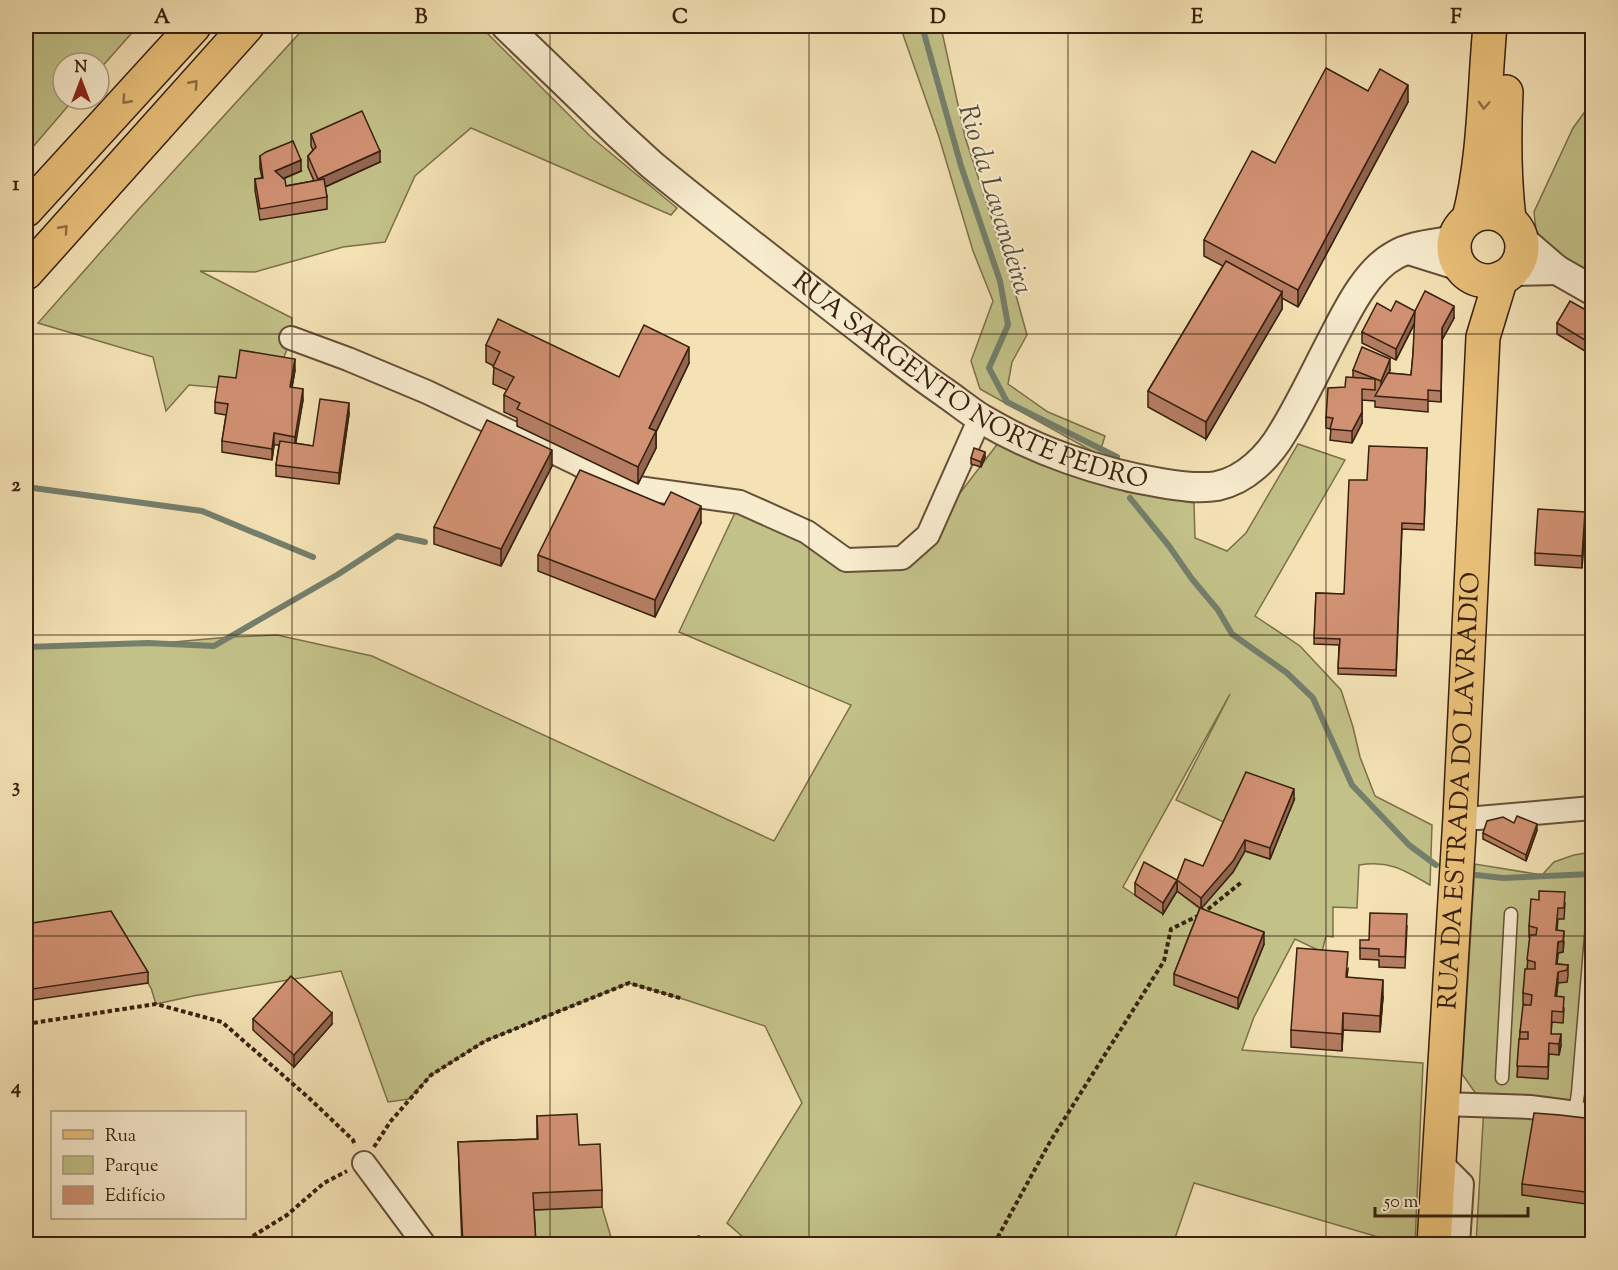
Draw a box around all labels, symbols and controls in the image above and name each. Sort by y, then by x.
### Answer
text: A [154,4,171,33]
text: B [415,4,428,33]
text: C [672,4,688,33]
text: D [930,4,946,33]
text: E [1191,4,1204,33]
text: F [1450,4,1462,33]
north arrow [51,51,111,111]
text: N [75,57,88,80]
one-way arrow [187,80,198,91]
one-way arrow [122,93,133,104]
water label: Rio da Lavandeira [947,100,1041,300]
one-way arrow [1478,100,1491,109]
text: 1 [13,171,20,200]
one-way arrow [57,226,68,236]
street label: RUA SARGENTO NORTE PEDRO [784,264,1151,499]
text: 2 [11,472,21,501]
street label: RUA DA ESTRADA DO LAVRADIO [1430,571,1490,1011]
text: 3 [12,773,20,802]
text: 4 [10,1074,21,1103]
legend [51,1111,246,1219]
text: Rua [105,1124,136,1150]
text: Parque [105,1154,158,1180]
scale bar [1375,1180,1528,1218]
text: Edifício [105,1184,166,1210]
text: 50 m [1383,1190,1419,1216]

